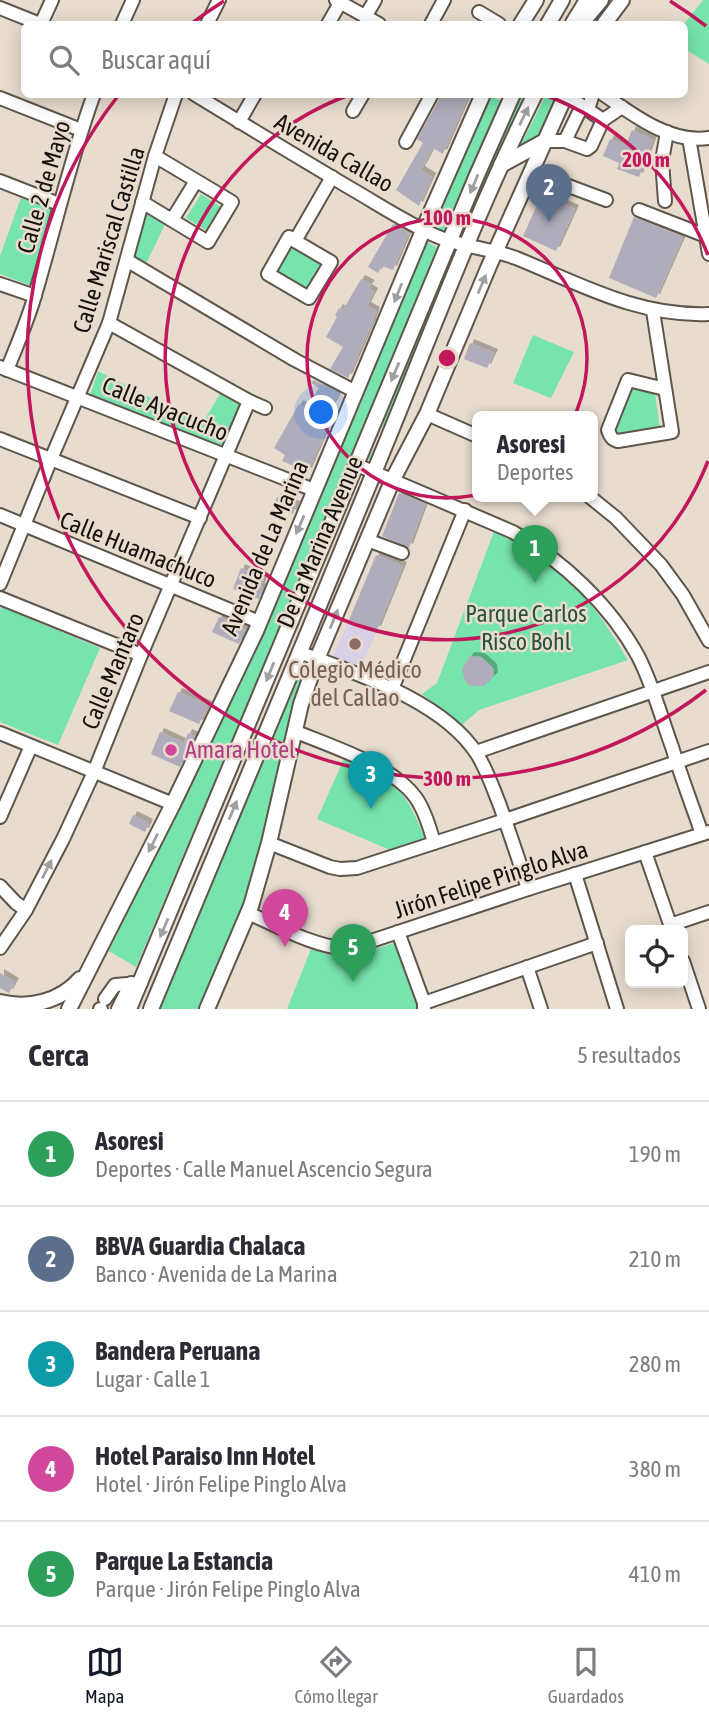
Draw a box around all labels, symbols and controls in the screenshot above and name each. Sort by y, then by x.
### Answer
search box [21,21,688,98]
icon: search [45,41,83,79]
text: Buscar aquí [101,45,211,75]
one-way arrow [519,106,530,127]
street label: Avenida Callao [270,108,398,197]
street label: Calle 2 de Mayo [12,117,75,256]
street label: Calle Mariscal Castilla [67,143,150,336]
text: 200 m [622,147,670,171]
pin: 2 [526,164,572,222]
one-way arrow [468,174,479,195]
text: 100 m [423,205,471,229]
one-way arrow [476,273,487,294]
one-way arrow [392,283,403,304]
centre of rings [435,346,459,370]
one-way arrow [390,362,401,383]
street label: Calle Ayacucho [98,371,232,446]
your location [304,395,338,429]
popup [472,411,598,502]
text: Asoresi [497,429,566,459]
street label: De La Marina Avenue [271,452,368,632]
street label: Avenida de La Marina [216,456,314,639]
text: Deportes [497,459,573,485]
street label: Calle Huamachuco [56,506,220,593]
one-way arrow [294,515,305,536]
pin: 1 [512,525,558,583]
park label: Parque Carlos Risco Bohl [465,600,587,655]
street label: Calle Mantaro [76,608,149,733]
one-way arrow [328,609,340,629]
marker: Colegio Médico del Callao [347,636,363,652]
place label: Colegio Médico del Callao [288,656,422,711]
one-way arrow [264,662,275,683]
place label: Amara Hotel [185,736,296,763]
marker: Amara Hotel [163,742,179,758]
pin: 3 [348,751,394,809]
text: 300 m [423,766,471,790]
one-way arrow [228,800,239,821]
one-way arrow [147,833,158,853]
street label: Jirón Felipe Pinglo Alva [391,835,591,924]
one-way arrow [42,859,53,879]
pin: 4 [262,889,308,947]
one-way arrow [158,918,169,939]
pin: 5 [330,924,376,982]
map controls [625,925,688,988]
button: locate [625,925,688,988]
text: Cerca [28,1038,89,1072]
text: 5 resultados [577,1042,681,1068]
text: Asoresi [95,1126,164,1156]
text: 1 [46,1141,56,1167]
text: 190 m [629,1141,681,1167]
text: Deportes · Calle Manuel Ascencio Segura [95,1156,433,1182]
text: BBVA Guardia Chalaca [95,1231,305,1261]
text: 2 [46,1246,56,1272]
text: 210 m [629,1246,681,1272]
text: Banco · Avenida de La Marina [95,1261,338,1287]
text: Bandera Peruana [95,1336,260,1366]
text: 3 [46,1351,56,1377]
text: 280 m [629,1351,681,1377]
text: Lugar · Calle 1 [95,1366,211,1392]
text: Hotel Paraiso Inn Hotel [95,1441,315,1471]
text: 4 [46,1456,56,1482]
text: 380 m [629,1456,681,1482]
text: Hotel · Jirón Felipe Pinglo Alva [95,1471,347,1497]
text: Parque La Estancia [95,1546,273,1576]
text: 5 [46,1561,56,1587]
text: 410 m [629,1561,681,1587]
text: Parque · Jirón Felipe Pinglo Alva [95,1576,361,1602]
tab: Mapa [85,1643,124,1707]
tab: Cómo llegar [294,1643,378,1707]
tab: Guardados [548,1643,624,1707]

